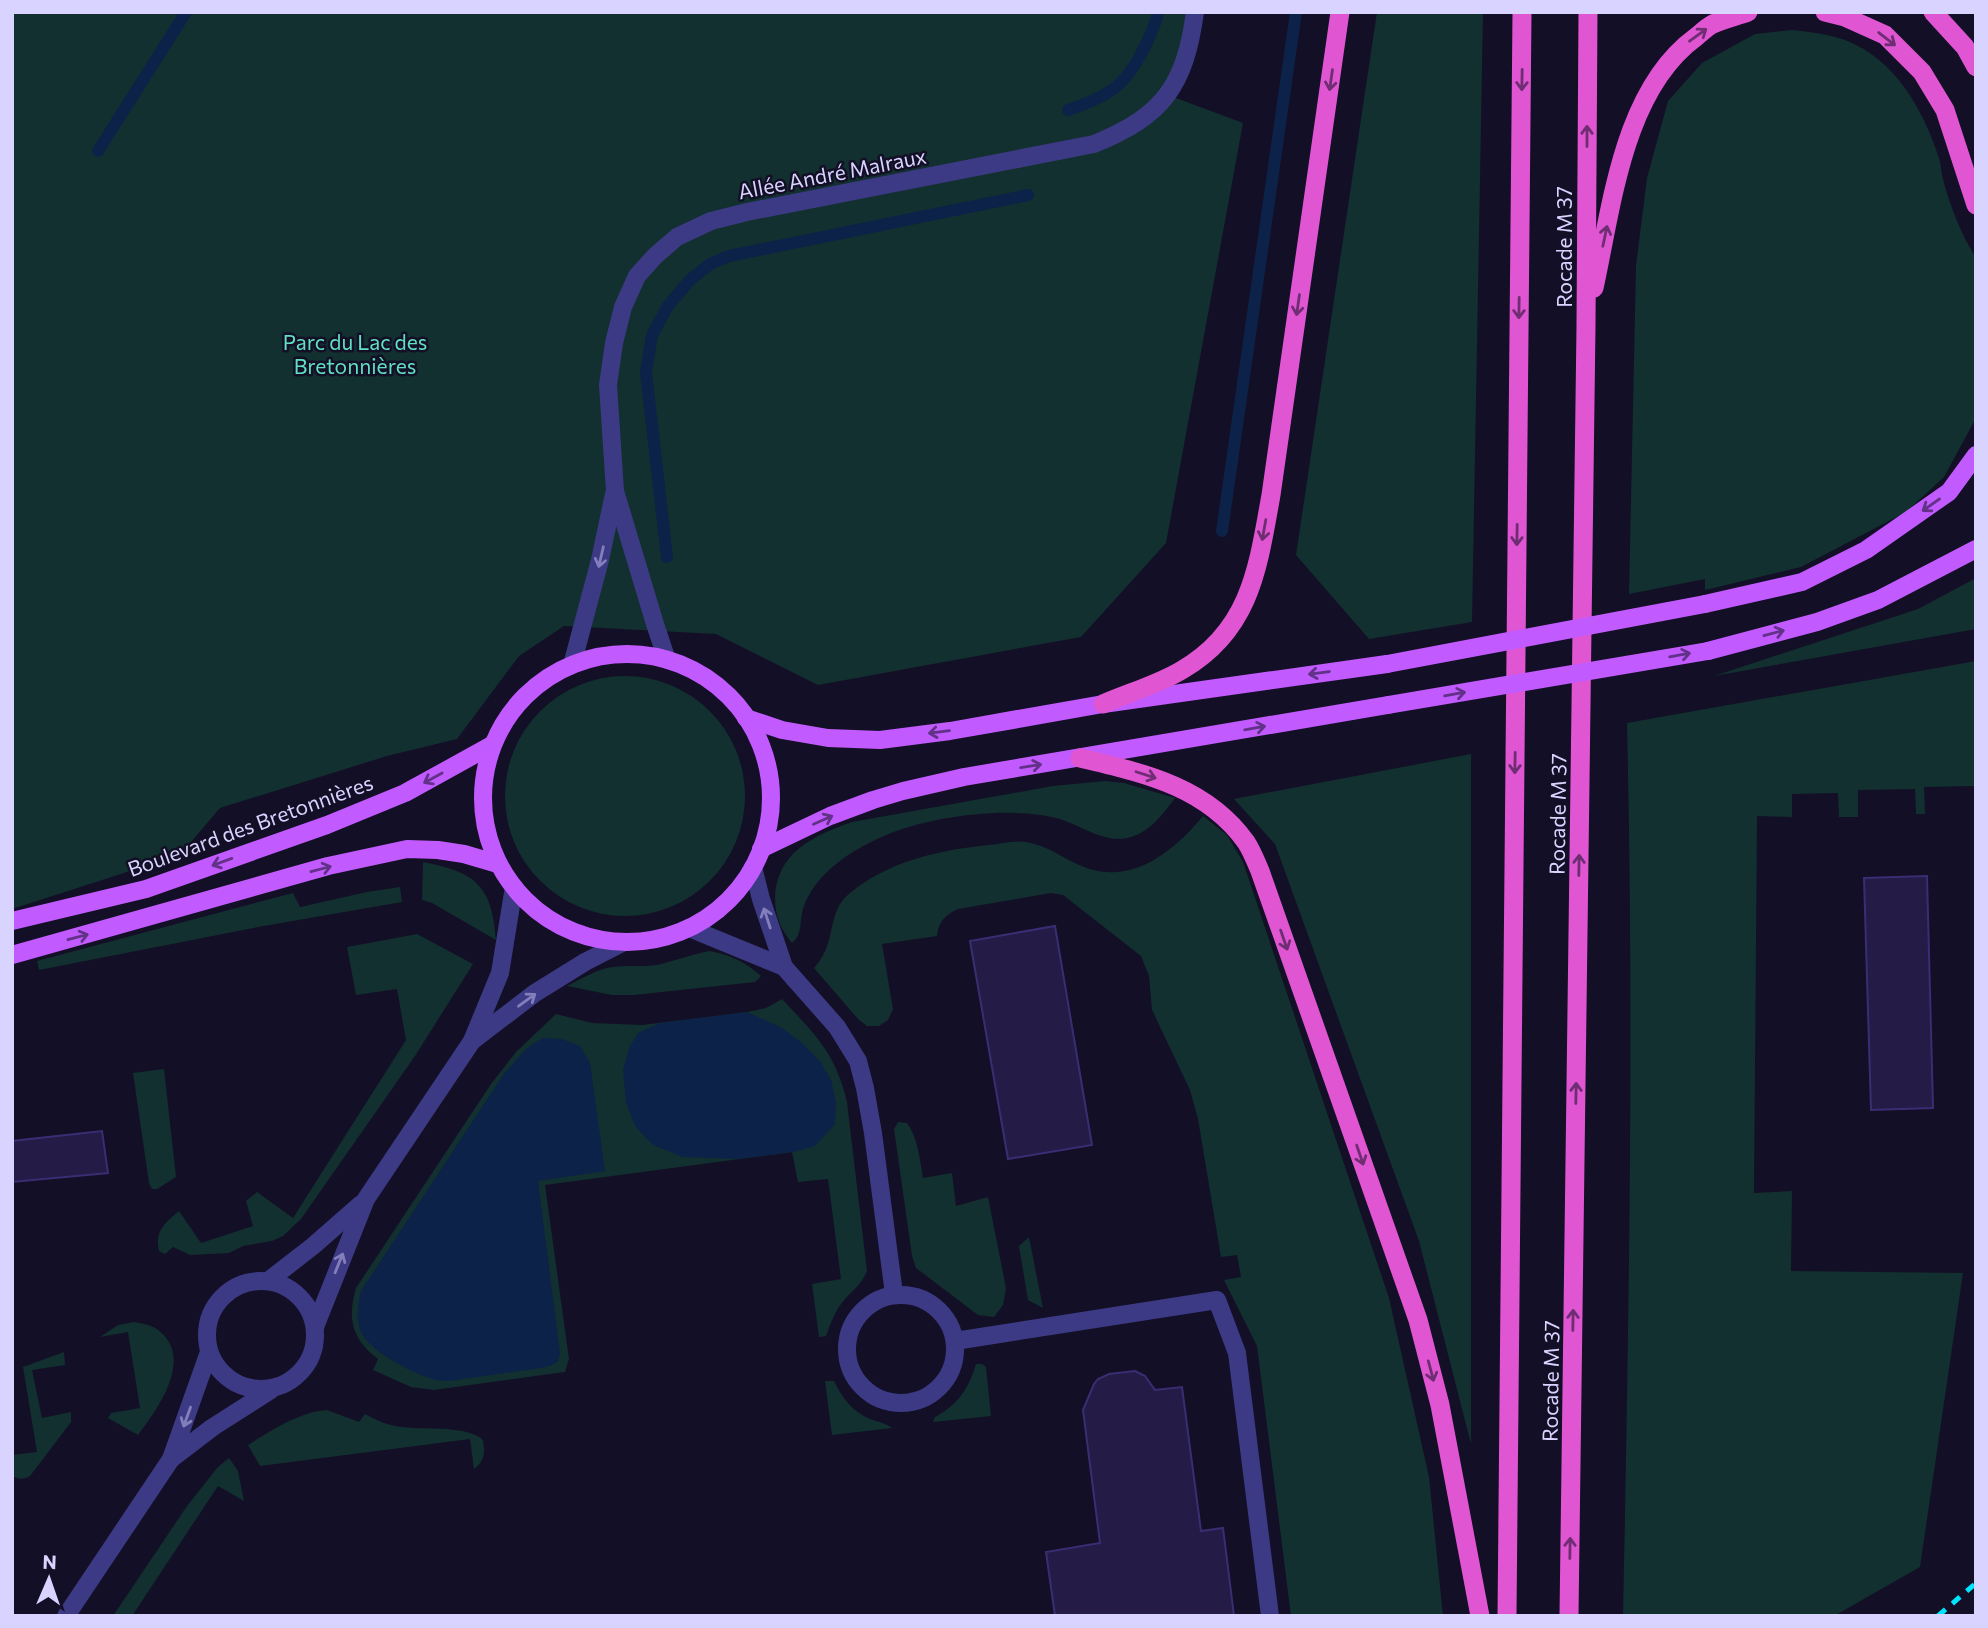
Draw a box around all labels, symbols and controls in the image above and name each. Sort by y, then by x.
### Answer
one-way arrow [1688,27,1707,42]
one-way arrow [1877,32,1895,47]
one-way arrow [1324,68,1337,91]
one-way arrow [1515,69,1528,92]
one-way arrow [1580,124,1594,147]
street label: Allée André Malraux [736,142,928,204]
street label: Rocade M 37 [1551,186,1576,308]
one-way arrow [1599,225,1613,248]
one-way arrow [1291,293,1304,316]
one-way arrow [1513,296,1526,319]
park label: Parc du Lac des Bretonnières [283,329,427,378]
one-way arrow [1922,498,1941,512]
one-way arrow [1257,518,1271,541]
one-way arrow [1511,524,1524,547]
one-way arrow [594,545,607,568]
one-way arrow [1762,626,1784,639]
one-way arrow [1668,648,1691,661]
one-way arrow [1308,667,1331,680]
one-way arrow [1443,687,1466,700]
one-way arrow [1243,721,1266,734]
one-way arrow [929,726,951,739]
one-way arrow [1508,751,1522,774]
street label: Rocade M 37 [1543,753,1571,875]
one-way arrow [1019,759,1042,772]
street label: Boulevard des Bretonnières [124,769,376,881]
one-way arrow [1135,770,1157,782]
one-way arrow [423,771,443,785]
one-way arrow [812,813,833,826]
one-way arrow [1572,854,1586,877]
one-way arrow [211,857,233,869]
one-way arrow [309,861,331,874]
one-way arrow [760,907,772,929]
one-way arrow [1279,928,1291,950]
one-way arrow [67,930,89,943]
one-way arrow [517,993,536,1007]
one-way arrow [1569,1081,1583,1104]
one-way arrow [1355,1143,1367,1165]
one-way arrow [334,1253,347,1275]
one-way arrow [1566,1309,1580,1332]
street label: Rocade M 37 [1536,1320,1564,1442]
one-way arrow [1425,1359,1438,1381]
one-way arrow [180,1405,192,1427]
one-way arrow [1563,1536,1577,1559]
north arrow [14,1544,84,1614]
text: N [42,1550,57,1573]

